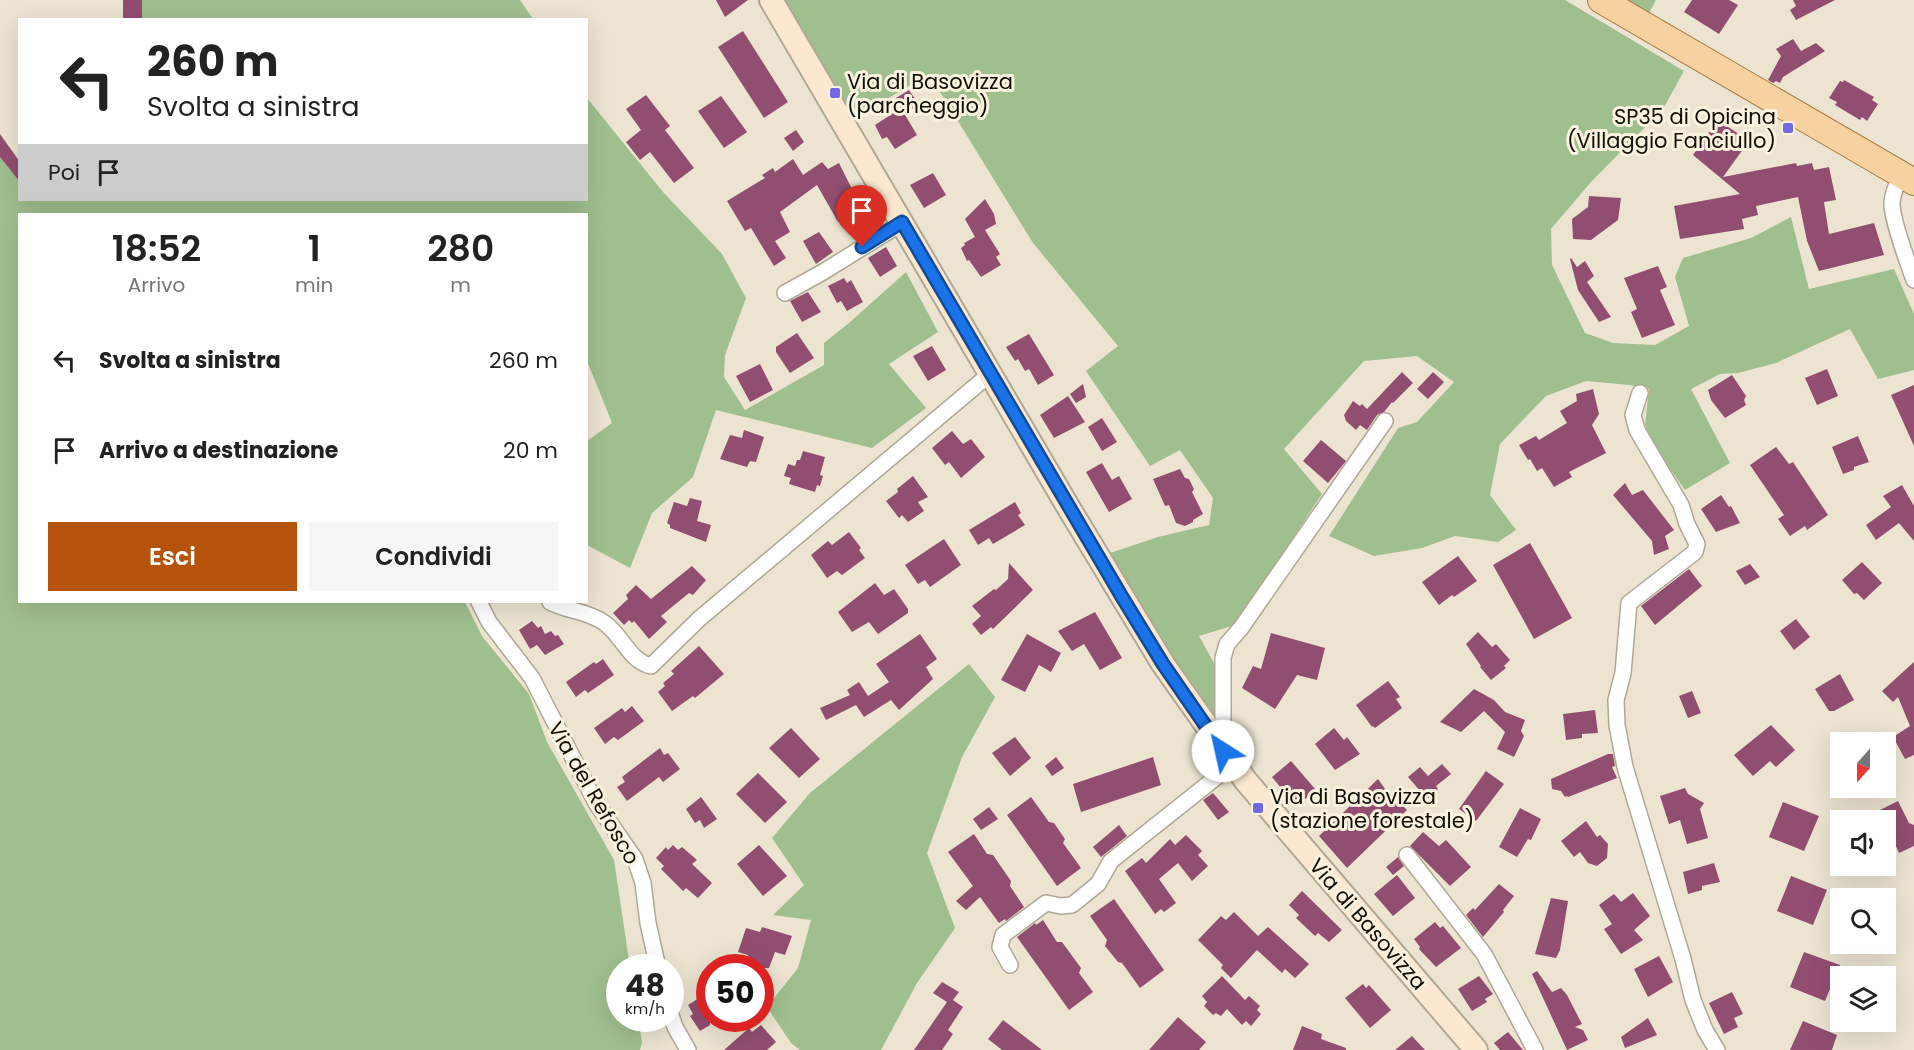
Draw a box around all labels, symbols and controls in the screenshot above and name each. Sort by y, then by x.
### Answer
text: 260 m [147,32,279,91]
icon: left [48,42,126,120]
place label: Via di Basovizza (parcheggio) [847,67,1013,120]
marker: Via di Basovizza (parcheggio) [828,86,842,100]
text: Svolta a sinistra [147,88,360,125]
place label: SP35 di Opicina (Villaggio Fanciullo) [1567,102,1776,155]
marker: SP35 di Opicina (Villaggio Fanciullo) [1781,121,1795,135]
icon: arrive [92,156,125,189]
text: Poi [48,157,80,188]
pin [836,185,887,247]
icon: arrive [845,194,878,227]
text: 18:52 [112,223,201,274]
text: 1 [308,223,321,274]
text: 280 [427,223,494,274]
text: Arrivo [128,271,185,299]
text: min [295,271,333,299]
text: m [450,271,471,299]
icon: left [48,344,81,377]
text: Svolta a sinistra [99,345,281,376]
text: 260 m [489,345,558,376]
icon: arrive [48,434,81,467]
text: Arrivo a destinazione [99,435,338,466]
text: 20 m [503,435,558,466]
button: Esci [48,522,297,591]
button: Condividi [309,522,558,591]
street label: Via del Refosco [541,716,647,870]
position arrow [1191,719,1255,783]
north arrow [1830,732,1896,798]
map controls [1830,732,1896,1032]
place label: Via di Basovizza (stazione forestale) [1270,782,1474,835]
marker: Via di Basovizza (stazione forestale) [1251,801,1265,815]
button: sound [1830,810,1896,876]
street label: Via di Basovizza [1303,852,1433,996]
button: search [1830,888,1896,954]
speed limit sign: 50 [696,954,774,1032]
text: 48 [625,964,665,1007]
button: layers [1830,966,1896,1032]
text: km/h [625,998,665,1019]

